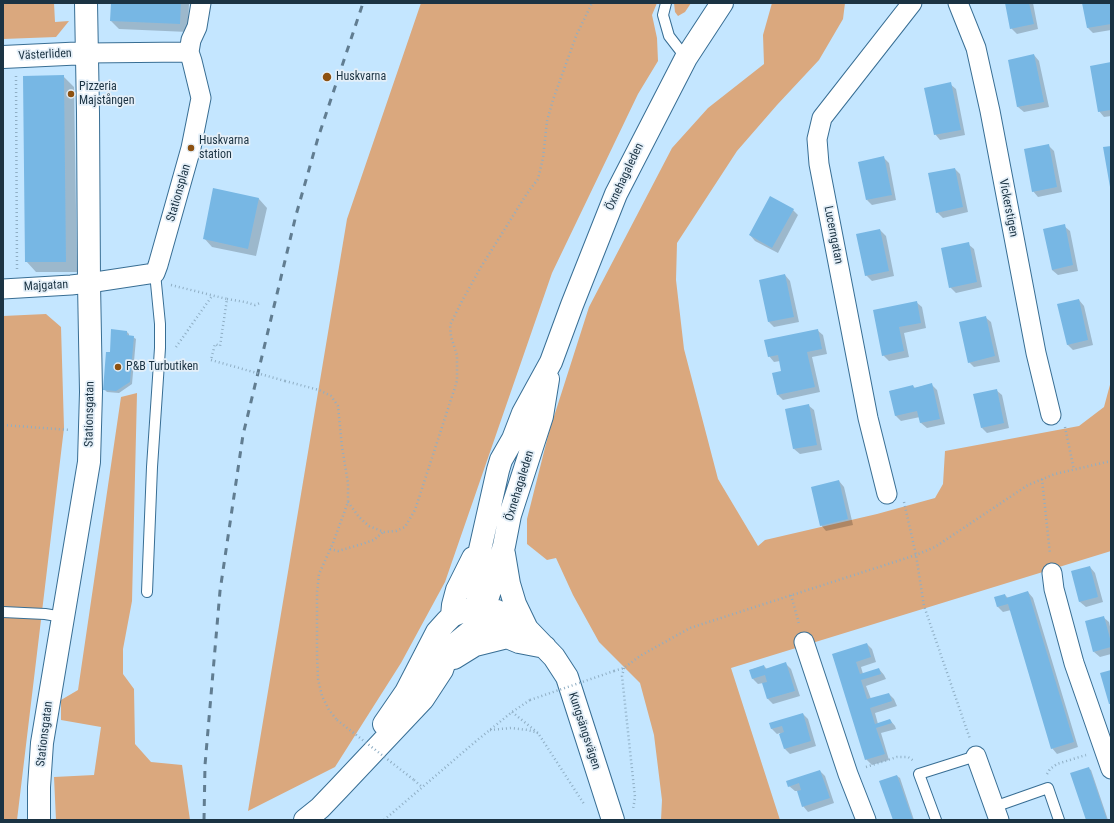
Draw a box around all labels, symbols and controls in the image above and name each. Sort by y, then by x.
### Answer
street label: Västerliden [18,46,72,64]
place label: Huskvarna [336,70,386,84]
marker: Huskvarna [321,71,333,83]
place label: Pizzeria Majstången [79,80,134,108]
marker: Pizzeria Majstången [66,89,76,99]
place label: Huskvarna station [199,134,249,162]
street label: Öxnehagaleden [603,141,647,213]
marker: Huskvarna station [186,143,196,153]
street label: Stationsplan [164,162,194,224]
street label: Vickerstigen [995,178,1021,238]
street label: Lucerngatan [820,205,846,265]
street label: Majgatan [24,278,68,294]
place label: P&B Turbutiken [126,360,198,374]
marker: P&B Turbutiken [113,362,123,372]
street label: Stationsgatan [82,381,98,447]
street label: Öxnehagaleden [502,449,538,523]
street label: Kungsängsvägen [565,690,603,772]
street label: Stationsgatan [34,700,56,768]

